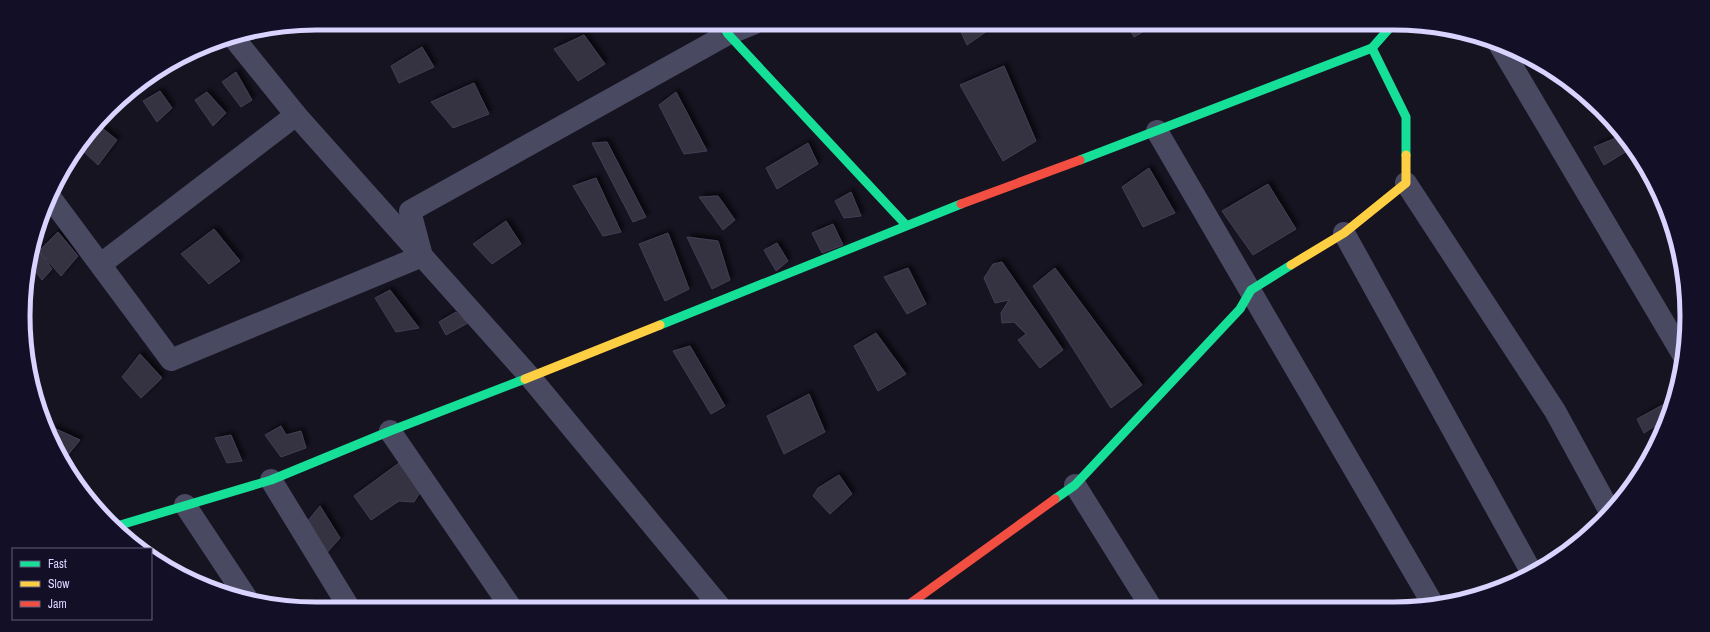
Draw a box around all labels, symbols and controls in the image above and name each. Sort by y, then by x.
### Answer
legend [12,548,152,620]
text: Fast [48,556,67,572]
text: Slow [48,576,70,592]
text: Jam [48,596,67,612]

